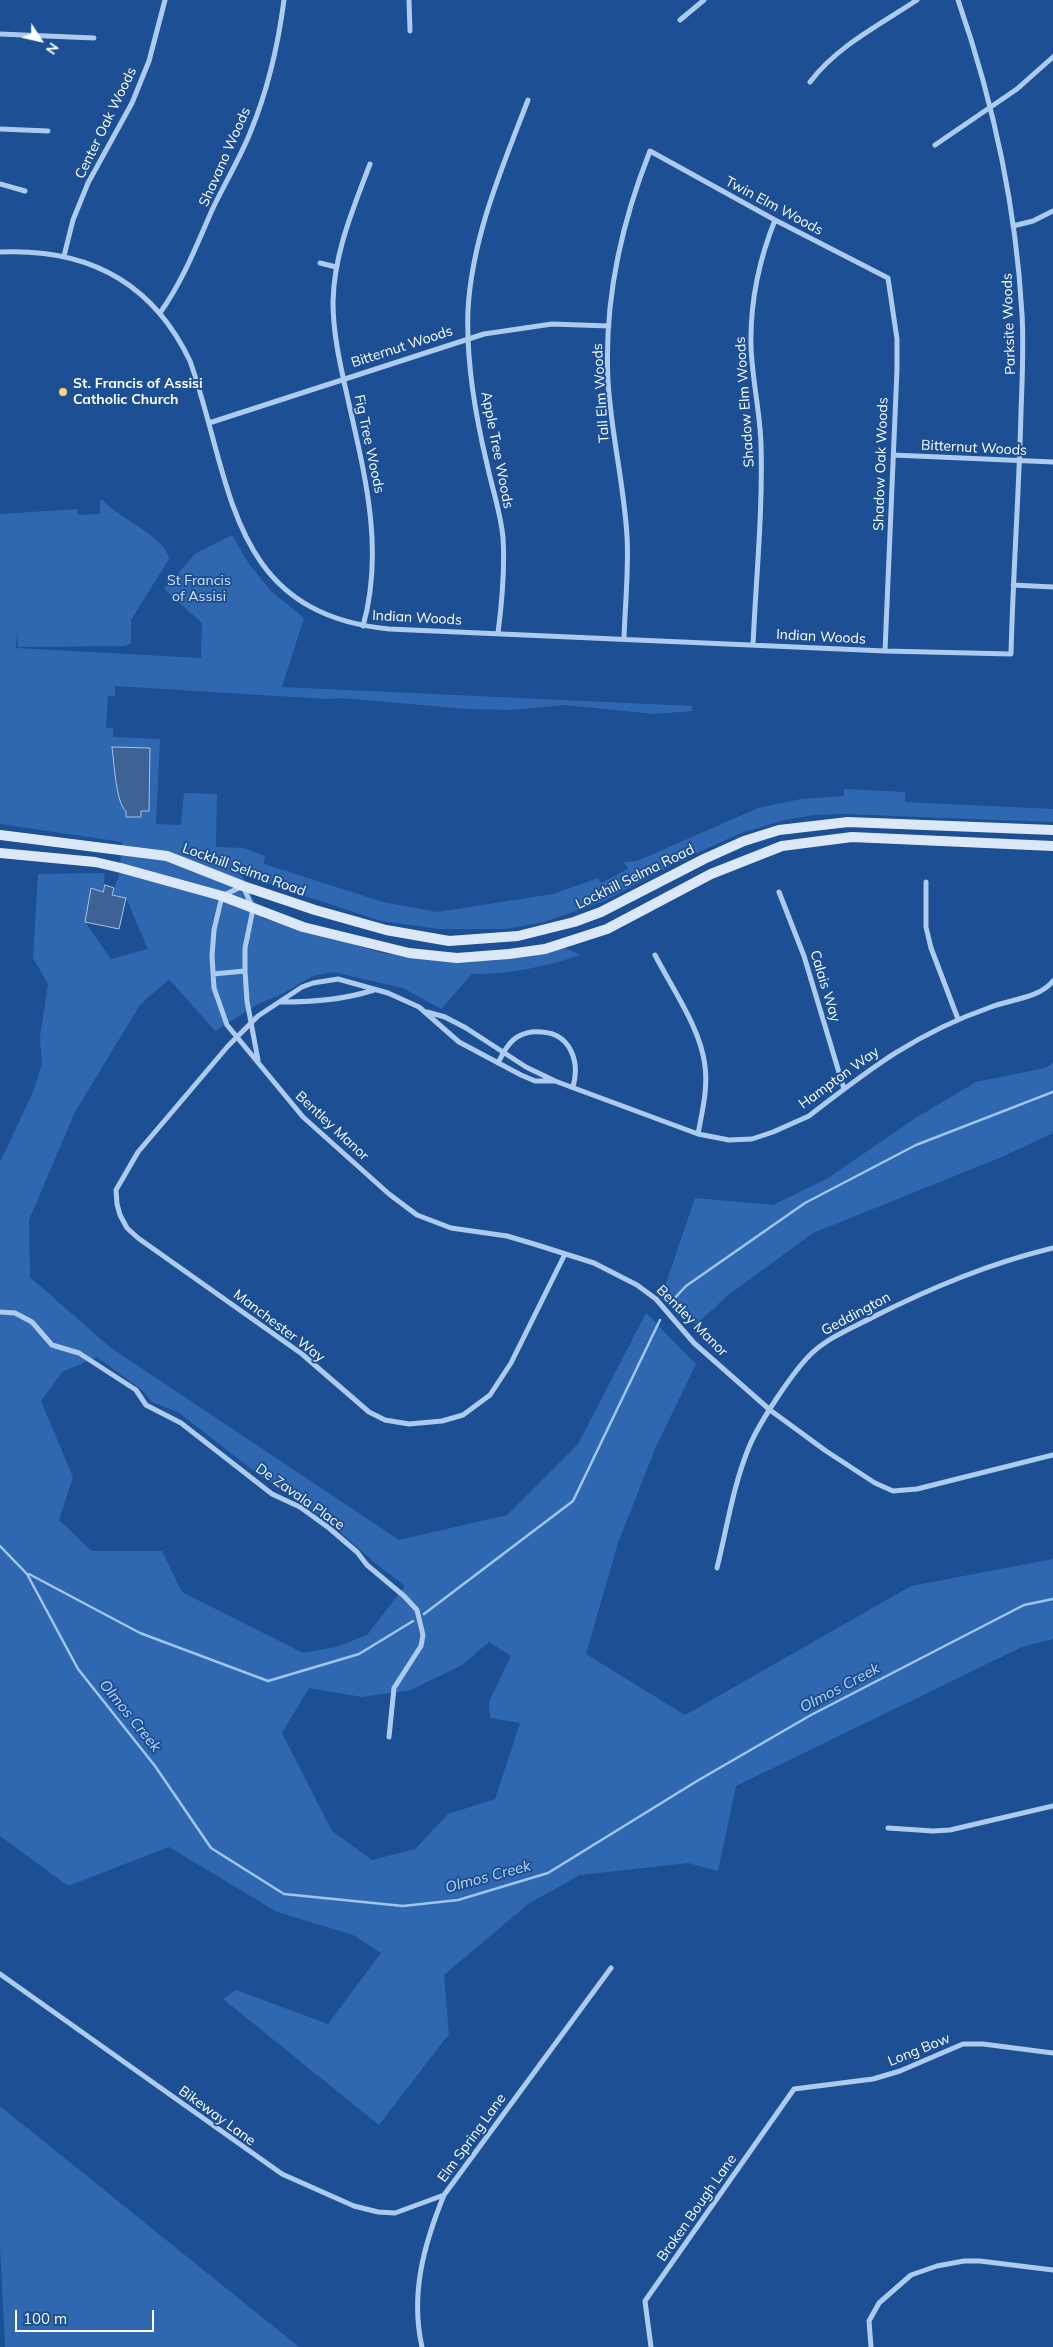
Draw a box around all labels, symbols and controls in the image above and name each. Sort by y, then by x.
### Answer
north arrow [15,15,65,65]
text: N [42,39,63,58]
street label: Center Oak Woods [72,64,140,182]
street label: Shavano Woods [196,105,254,209]
street label: Twin Elm Woods [722,173,826,239]
street label: Parksite Woods [999,273,1019,375]
street label: Bitternut Woods [349,323,455,371]
street label: Shadow Elm Woods [732,336,758,468]
street label: Tall Elm Woods [589,343,613,443]
place label: St. Francis of Assisi Catholic Church [73,376,203,408]
marker: St. Francis of Assisi Catholic Church [57,386,69,398]
street label: Apple Tree Woods [477,390,517,510]
street label: Fig Tree Woods [350,393,388,495]
street label: Shadow Oak Woods [870,397,892,531]
street label: Bitternut Woods [921,437,1027,459]
park label: St Francis of Assisi [167,573,231,606]
street label: Indian Woods [372,607,462,629]
street label: Indian Woods [776,626,866,648]
street label: Lockhill Selma Road [180,840,308,900]
street label: Lockhill Selma Road [573,841,697,913]
street label: Calais Way [806,948,844,1024]
street label: Hampton Way [796,1043,882,1113]
street label: Bentley Manor [292,1088,372,1164]
street label: Bentley Manor [653,1282,731,1360]
street label: Manchester Way [230,1286,328,1366]
street label: Geddington [819,1289,893,1339]
street label: De Zavala Place [252,1460,348,1534]
water label: Olmos Creek [797,1659,883,1717]
water label: Olmos Creek [95,1676,165,1756]
water label: Olmos Creek [443,1857,533,1897]
street label: Long Bow [886,2030,952,2070]
street label: Bikeway Lane [175,2083,259,2149]
street label: Elm Spring Lane [434,2091,510,2185]
street label: Broken Bough Lane [654,2151,740,2265]
scale bar [18,2300,156,2332]
text: 100 m [23,2309,67,2328]

